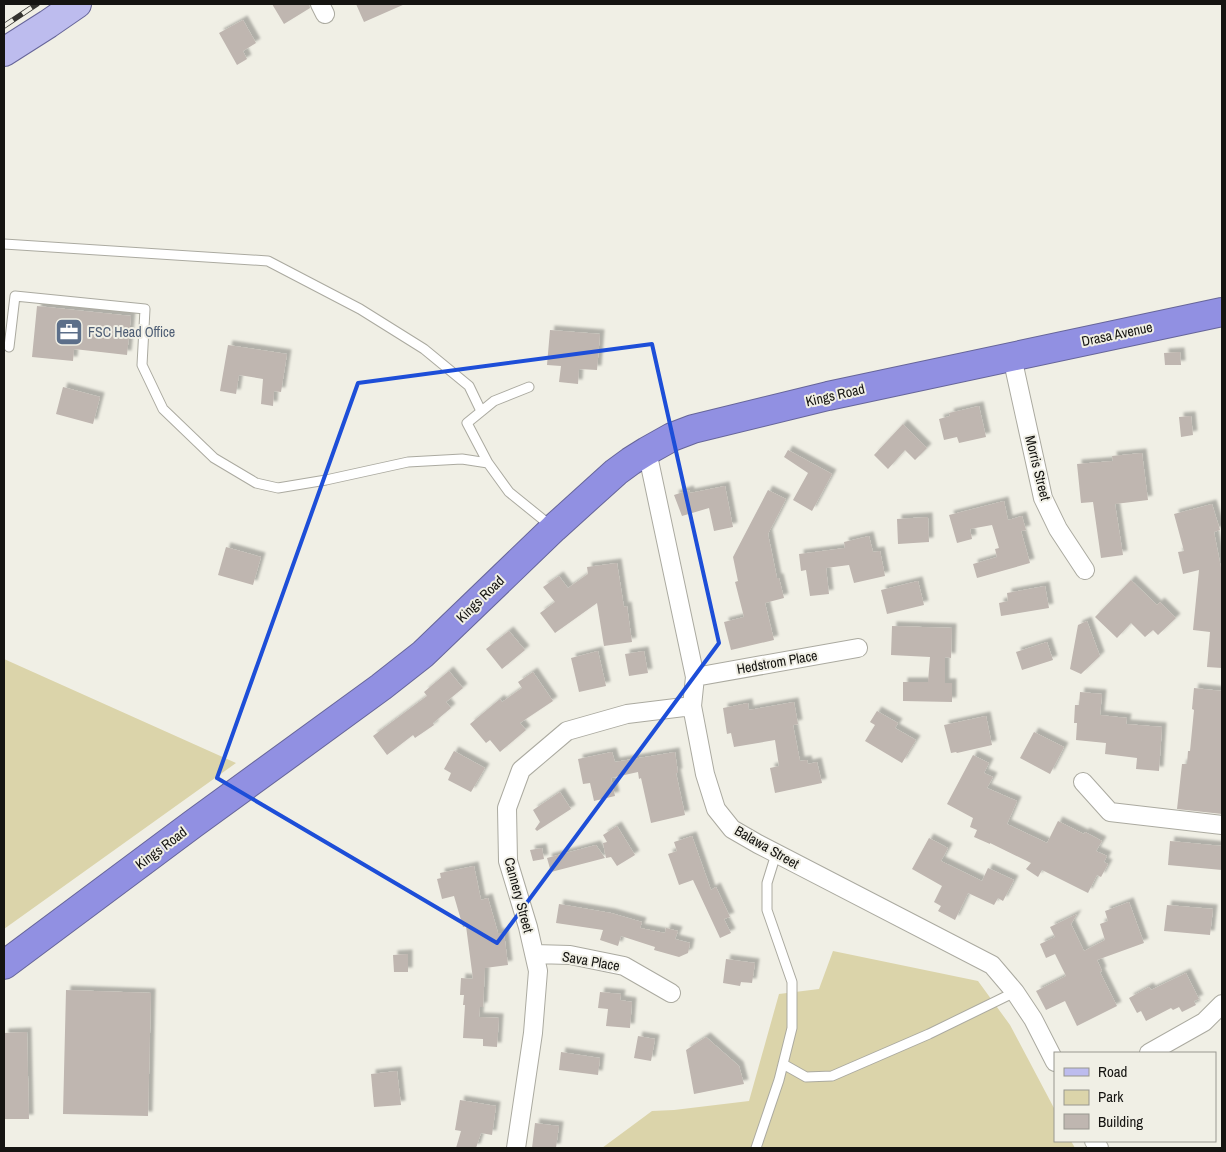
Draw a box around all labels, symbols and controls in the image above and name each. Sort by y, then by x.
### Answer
office icon: FSC Head Office [54,317,84,347]
street label: Drasa Avenue [1080,318,1154,350]
place label: FSC Head Office [88,323,175,341]
street label: Kings Road [804,379,866,411]
street label: Morris Street [1021,434,1055,502]
street label: Kings Road [452,572,508,626]
street label: Hedstrom Place [735,646,819,678]
street label: Balawa Street [732,821,802,873]
street label: Kings Road [132,823,190,873]
street label: Cannery Street [500,855,538,935]
street label: Sava Place [561,947,621,975]
legend [1054,1052,1216,1142]
text: Road [1098,1061,1127,1082]
text: Park [1098,1086,1124,1107]
text: Building [1098,1111,1143,1132]

